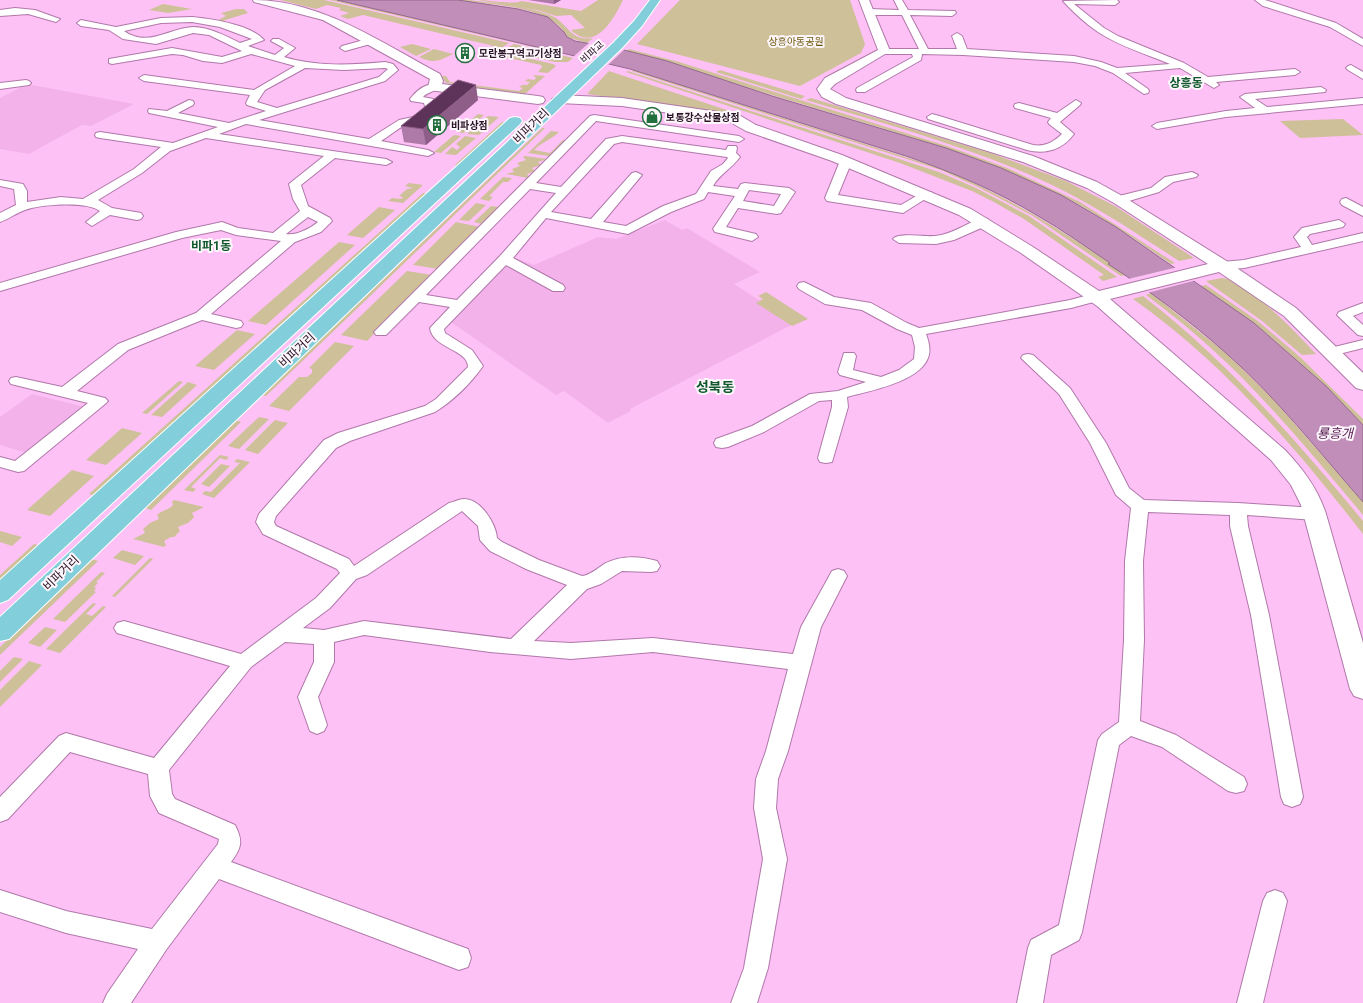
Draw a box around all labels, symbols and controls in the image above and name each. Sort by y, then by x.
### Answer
park label: 상흥아동공원 [768,36,824,47]
street label: 비파교 [578,39,606,65]
building icon: 모란봉구역고기상점 [454,42,476,64]
place label: 모란봉구역고기상점 [479,48,562,59]
district label: 상흥동 [1169,76,1203,90]
street label: 비파거리 [510,106,552,146]
shop icon: 보통강수산물상점 [641,106,663,128]
place label: 보통강수산물상점 [666,112,740,123]
building icon: 비파상점 [426,114,448,136]
place label: 비파상점 [451,120,488,131]
district label: 비파1동 [191,239,231,253]
street label: 비파거리 [276,330,318,370]
district label: 성북동 [696,379,734,395]
water label: 룡흥개 [1317,426,1355,441]
street label: 비파거리 [40,553,82,593]

